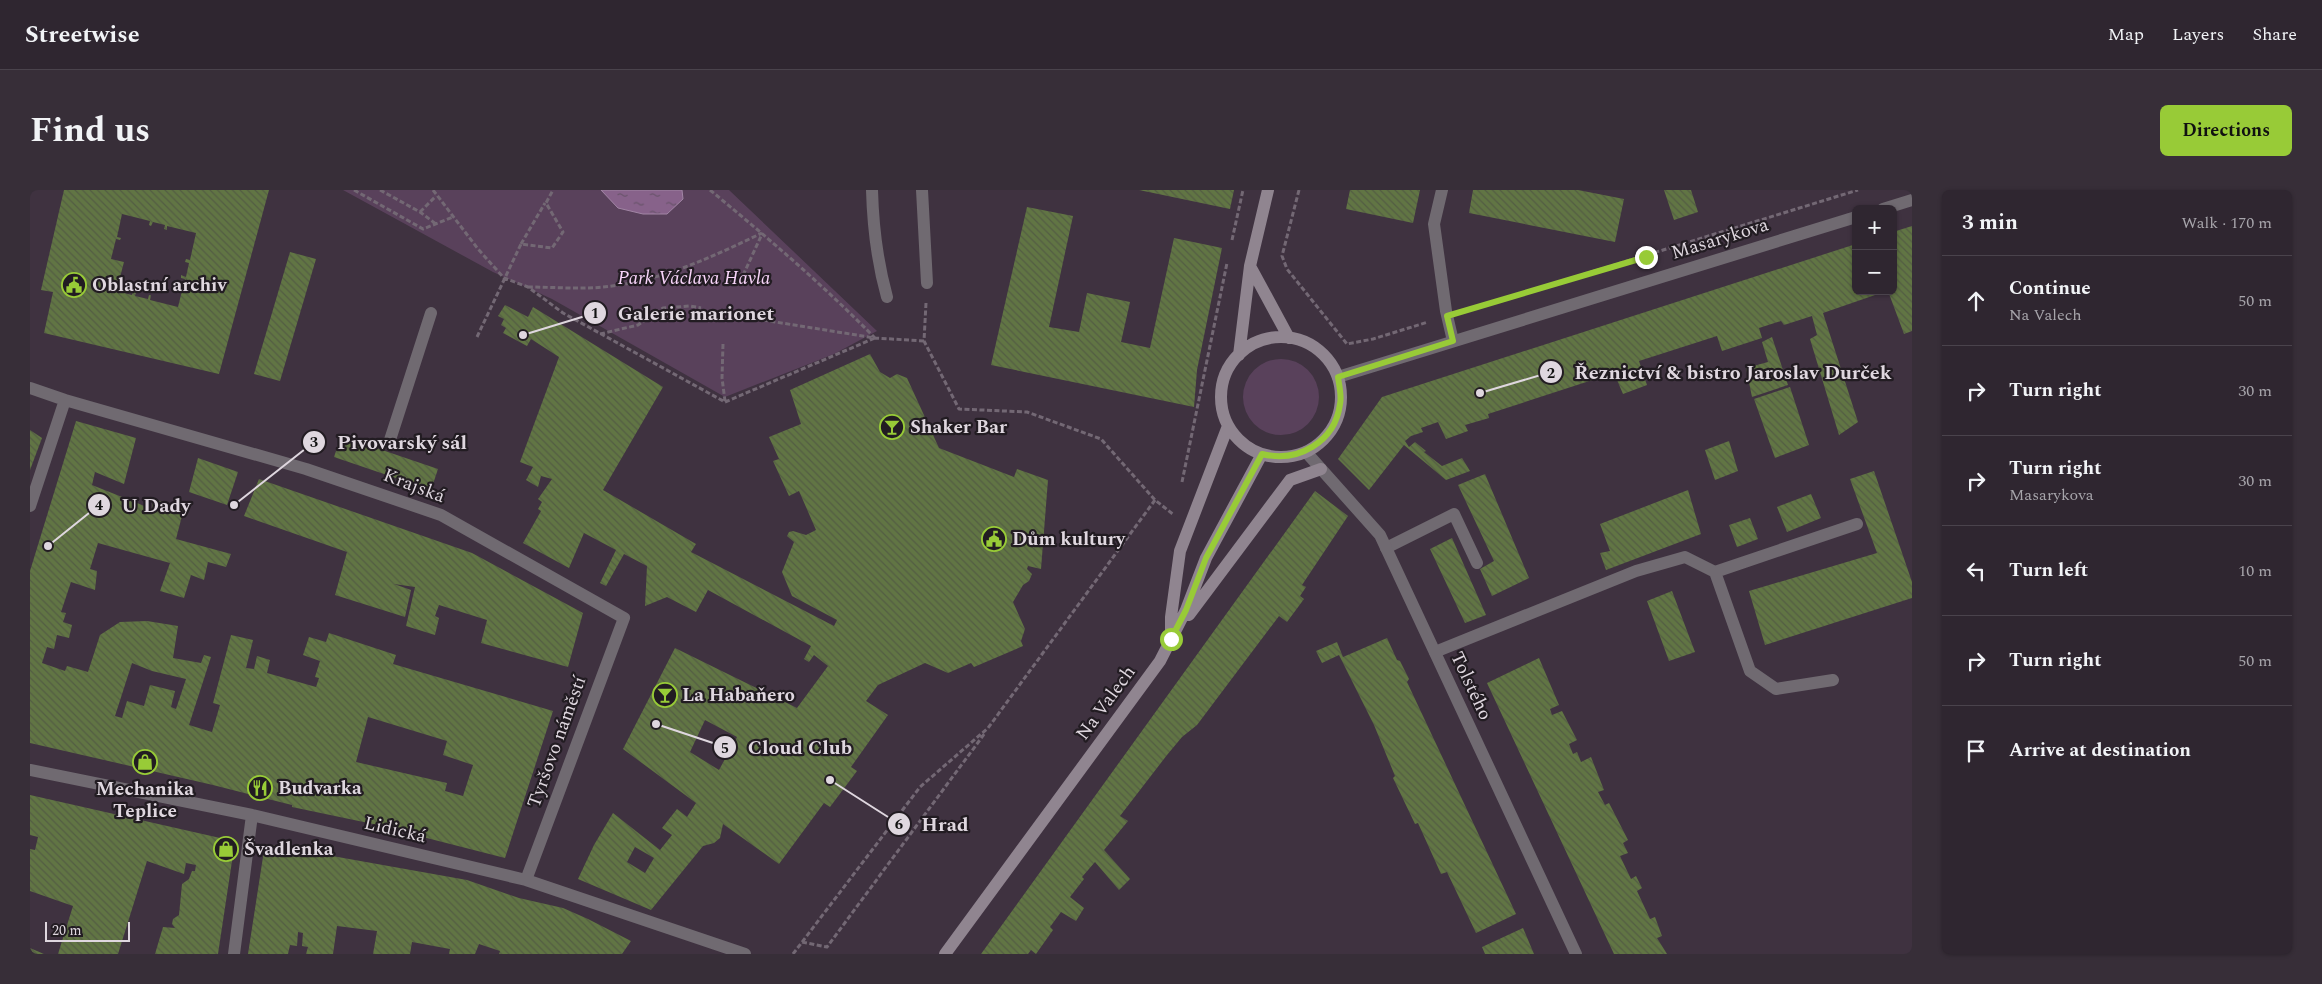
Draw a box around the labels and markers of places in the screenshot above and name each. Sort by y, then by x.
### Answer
place label: Oblastní archiv [92,271,228,300]
public building icon: Oblastní archiv [61,272,87,298]
callout: Galerie marionet [583,296,784,331]
callout: Řeznictví & bistro Jaroslav Durček [1539,355,1901,390]
place label: Shaker Bar [910,413,1008,442]
bar icon: Shaker Bar [879,414,905,440]
callout: Pivovarský sál [302,425,477,460]
callout: U Dady [87,488,201,523]
place label: Dům kultury [1012,525,1126,554]
public building icon: Dům kultury [981,526,1007,552]
place label: La Habaňero [682,681,795,710]
bar icon: La Habaňero [652,682,678,708]
callout: Cloud Club [712,730,862,765]
shop icon: Mechanika Teplice [132,749,158,775]
place label: Budvarka [278,774,362,803]
place label: Mechanika Teplice [96,775,194,826]
restaurant icon: Budvarka [247,775,273,801]
callout: Hrad [886,806,978,841]
place label: Švadlenka [244,835,334,864]
shop icon: Švadlenka [213,836,239,862]

